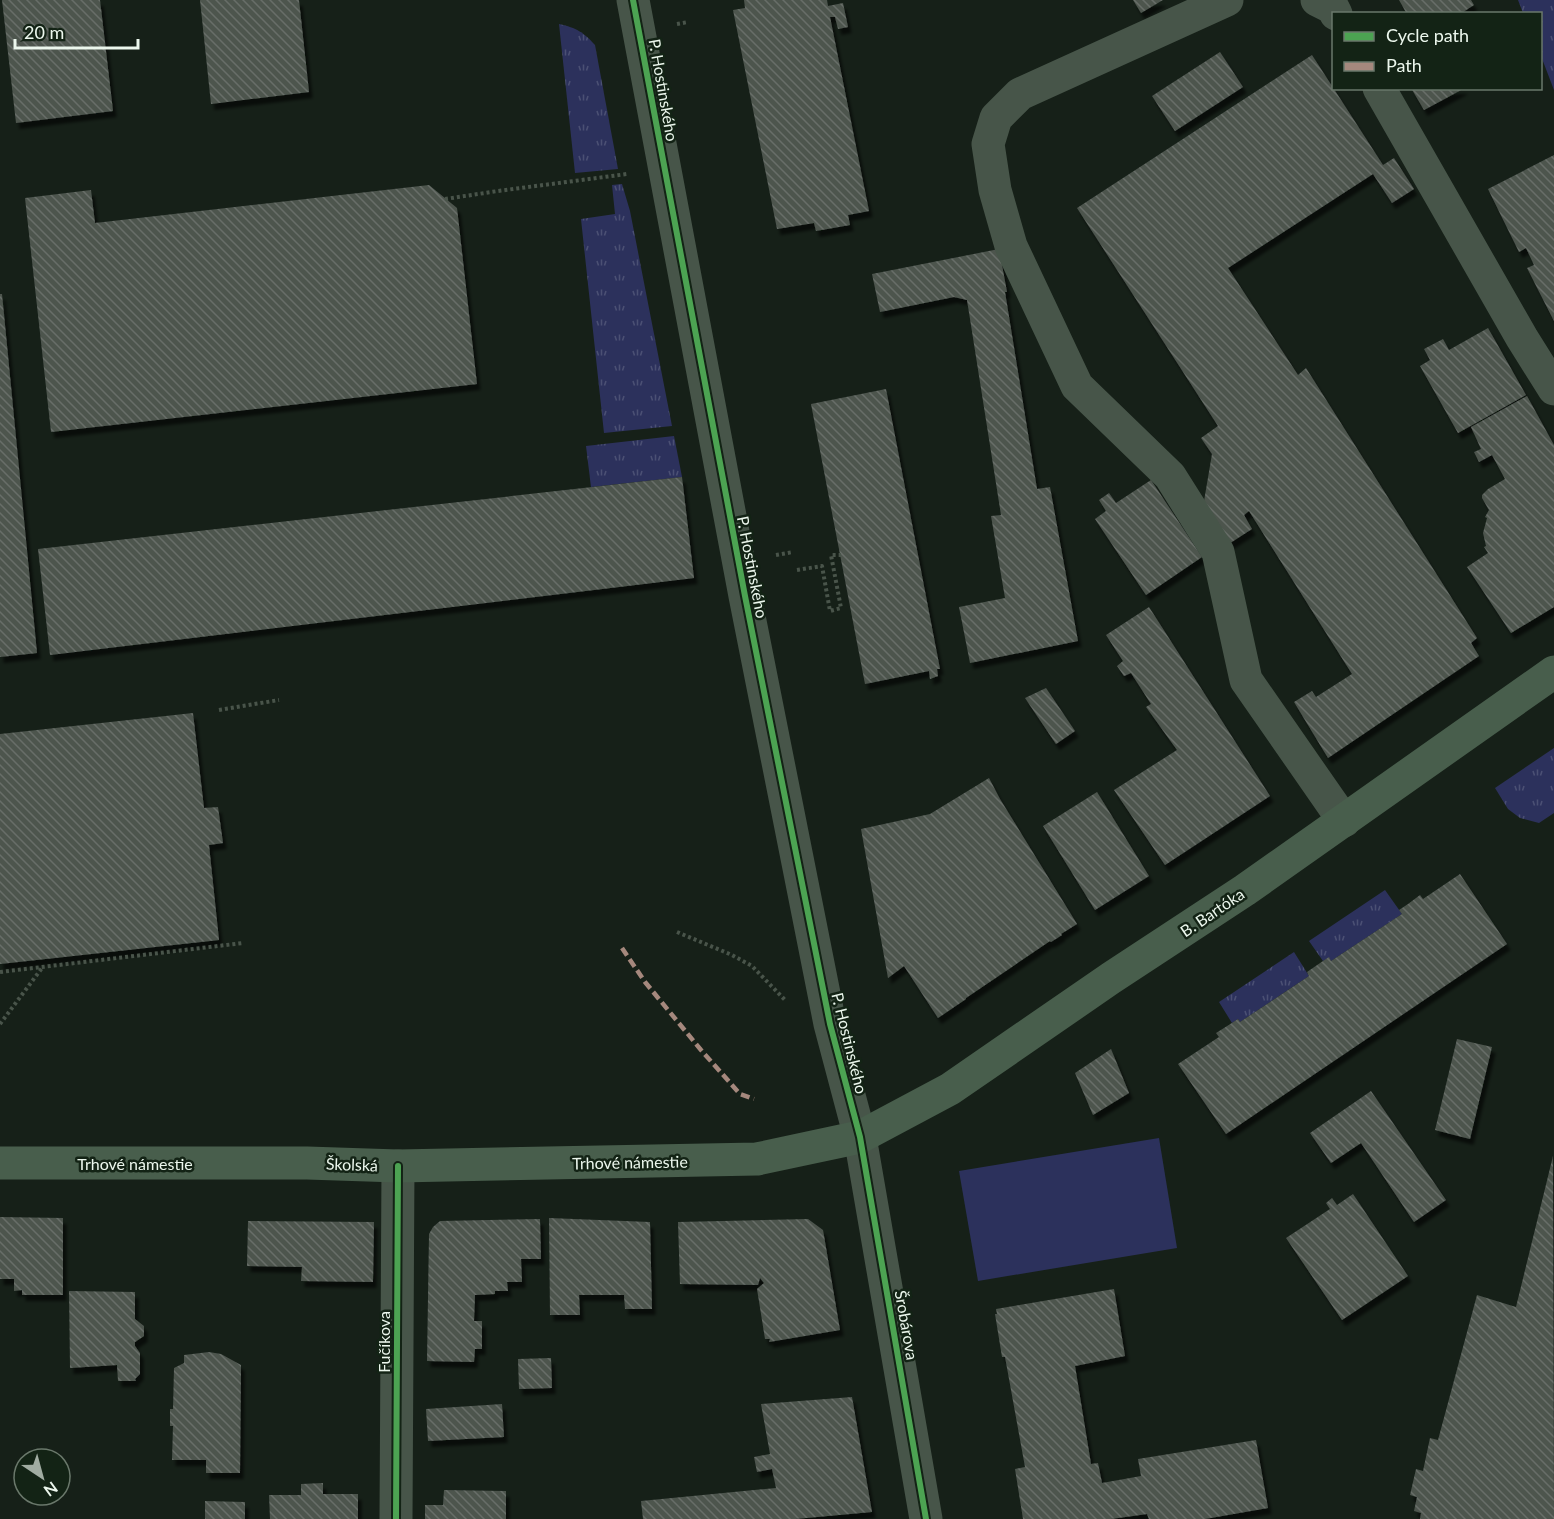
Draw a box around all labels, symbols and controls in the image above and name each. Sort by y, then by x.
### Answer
scale bar [15,12,138,50]
legend [1332,12,1542,90]
text: 20 m [24,21,64,43]
text: Cycle path [1386,24,1469,46]
street label: P. Hostinského [646,37,682,143]
text: Path [1386,54,1422,76]
street label: P. Hostinského [734,514,772,620]
street label: B. Bartóka [1176,884,1248,940]
street label: P. Hostinského [828,990,872,1096]
street label: Trhové námestie [572,1151,688,1173]
street label: Trhové námestie [77,1154,193,1173]
street label: Školská [326,1154,378,1174]
street label: Šrobárova [892,1289,922,1361]
street label: Fučíkova [374,1311,393,1373]
north arrow [12,1447,72,1507]
text: N [41,1478,62,1501]

